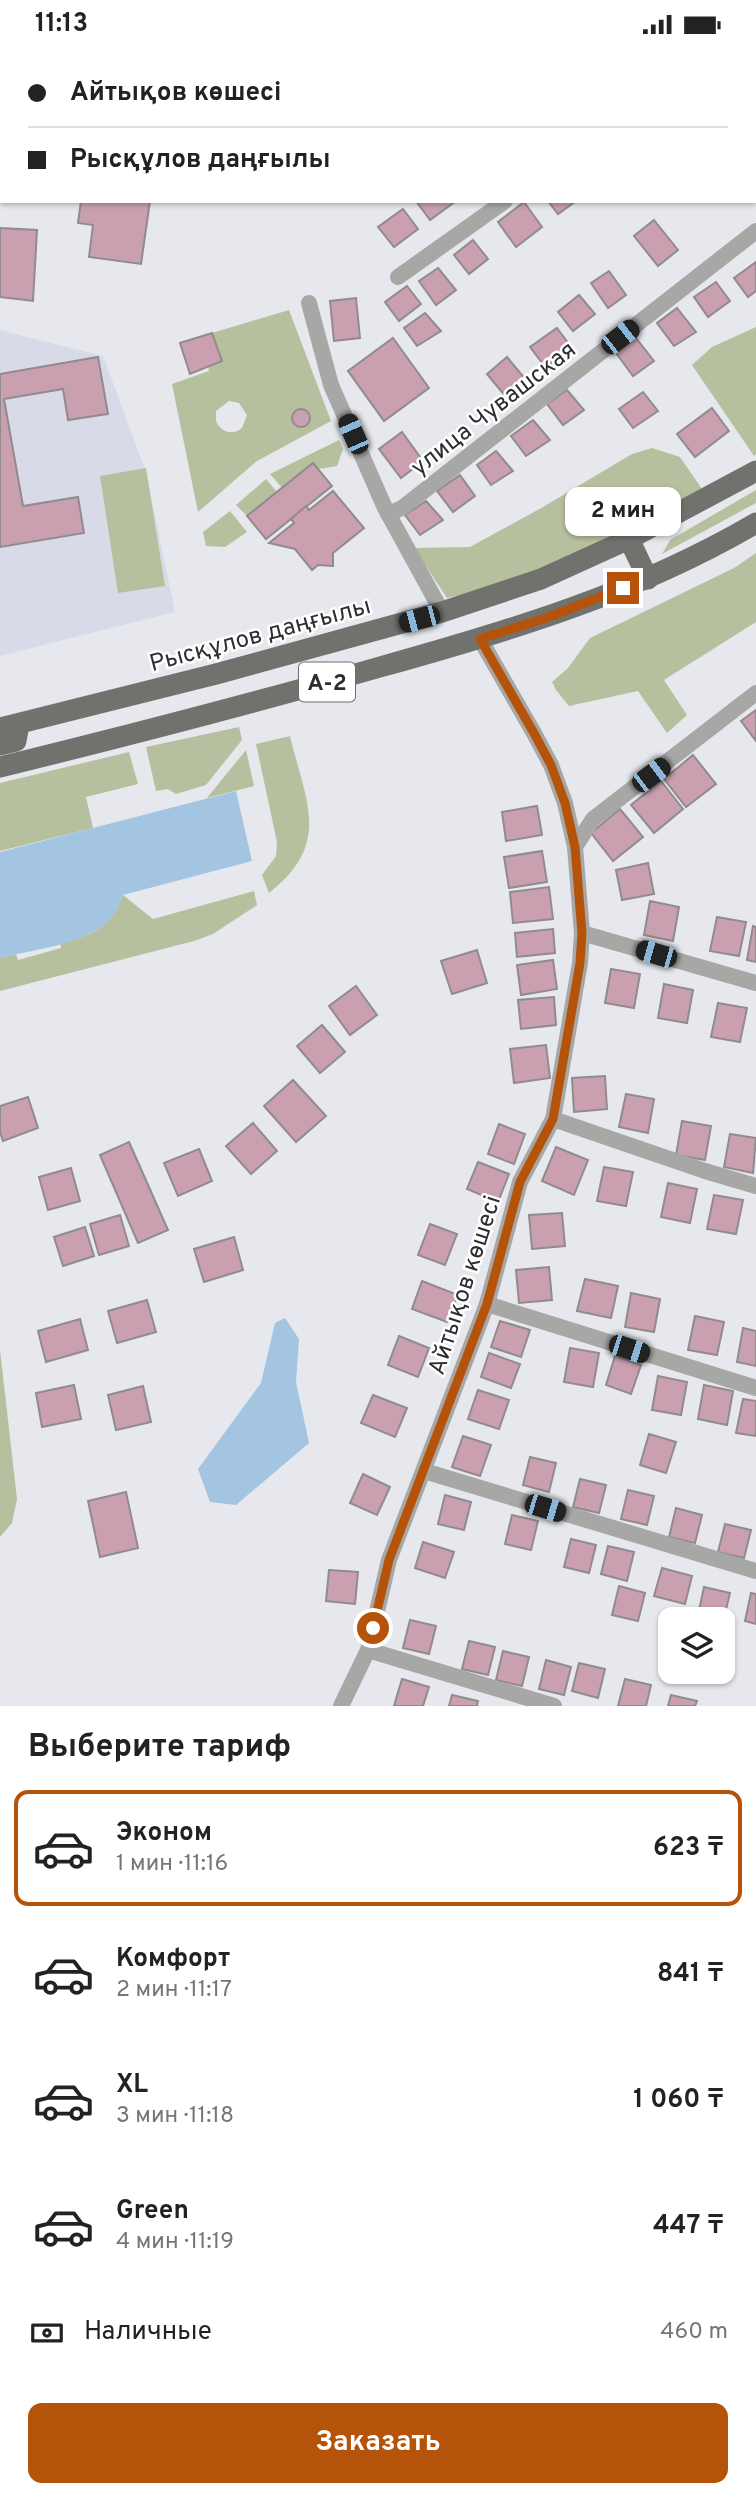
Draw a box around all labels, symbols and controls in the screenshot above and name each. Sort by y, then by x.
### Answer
text: 11:13 [35,8,88,41]
text: Айтықов көшесі [70,77,281,110]
text: Рысқұлов даңғылы [70,144,330,177]
car [597,316,644,358]
street label: улица Чувашская [405,336,583,484]
car [335,411,372,457]
callout: 2 мин [565,487,681,535]
text: 2 мин [591,497,655,526]
route end [607,572,639,604]
street label: Рысқұлов даңғылы [147,592,374,680]
car [396,603,443,635]
road number: A-2 [299,663,355,701]
car [628,754,675,796]
car [633,938,680,970]
street label: Айтықов көшесі [423,1192,509,1379]
car [606,1333,653,1365]
car [522,1492,569,1524]
map controls [658,1607,735,1684]
button: layers [658,1607,735,1684]
route start [357,1612,389,1644]
text: Выберите тариф [28,1728,291,1768]
icon: car [32,1817,95,1880]
text: Эконом [116,1817,212,1850]
text: 623 ₸ [653,1832,724,1865]
text: 1 мин · 11:16 [116,1850,228,1879]
icon: car [32,1943,95,2006]
text: Комфорт [116,1943,230,1976]
text: 841 ₸ [657,1958,724,1991]
text: 2 мин · 11:17 [116,1976,232,2005]
icon: car [32,2069,95,2132]
text: XL [116,2069,148,2102]
text: 1 060 ₸ [633,2084,724,2117]
text: 3 мин · 11:18 [116,2102,234,2131]
icon: car [32,2195,95,2258]
text: Green [116,2195,189,2228]
text: 447 ₸ [653,2210,724,2243]
text: 4 мин · 11:19 [116,2228,234,2257]
icon: cash [28,2314,66,2352]
text: Наличные [84,2316,212,2349]
text: 460 m [660,2318,728,2347]
button: Заказать [28,2403,728,2483]

